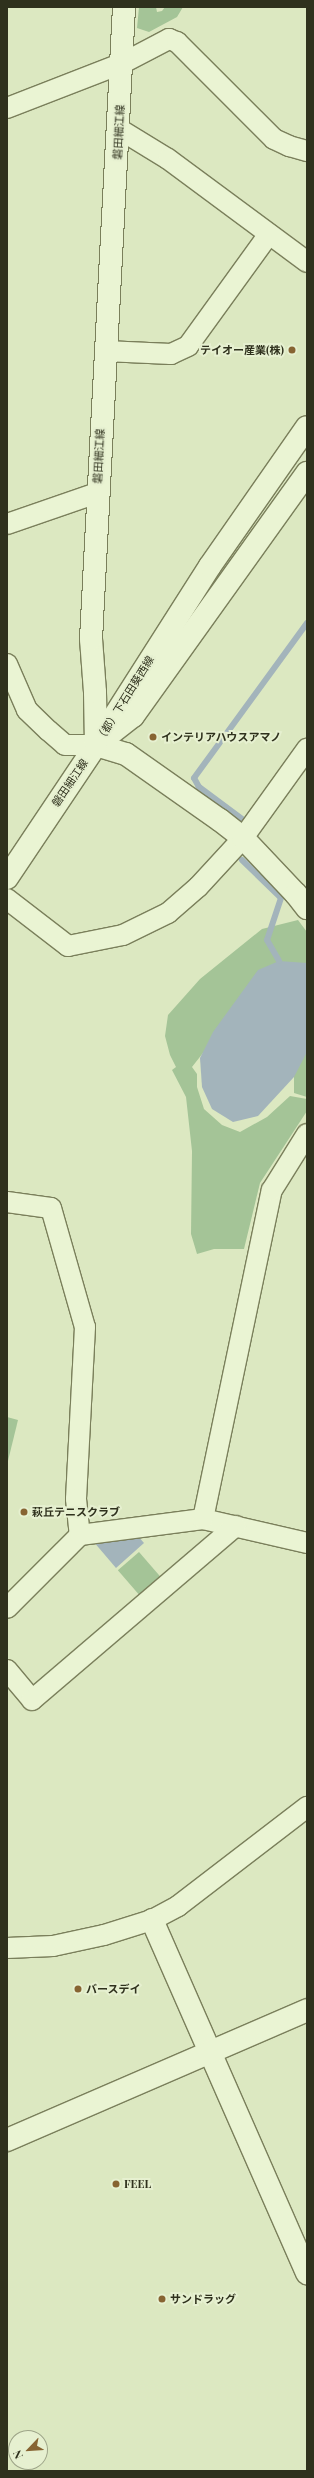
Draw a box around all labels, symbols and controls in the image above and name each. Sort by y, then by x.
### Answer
street label: 磐田細江線 [111,104,127,160]
place label: テイオー産業(株) [200,343,284,357]
marker: テイオー産業(株) [287,345,297,355]
street label: 磐田細江線 [91,428,107,484]
street label: （都）下石田葵西線 [93,654,157,744]
place label: インテリアハウスアマノ [161,730,282,744]
marker: インテリアハウスアマノ [148,732,158,742]
street label: 磐田細江線 [49,757,91,809]
place label: 萩丘テニスクラブ [32,1505,120,1519]
marker: 萩丘テニスクラブ [19,1507,29,1517]
place label: バースデイ [86,1982,141,1996]
marker: バースデイ [73,1984,83,1994]
place label: FEEL [124,2177,151,2191]
marker: FEEL [111,2179,121,2189]
place label: サンドラッグ [170,2292,236,2306]
marker: サンドラッグ [157,2294,167,2304]
north arrow [8,2430,48,2470]
text: N [9,2448,26,2462]

